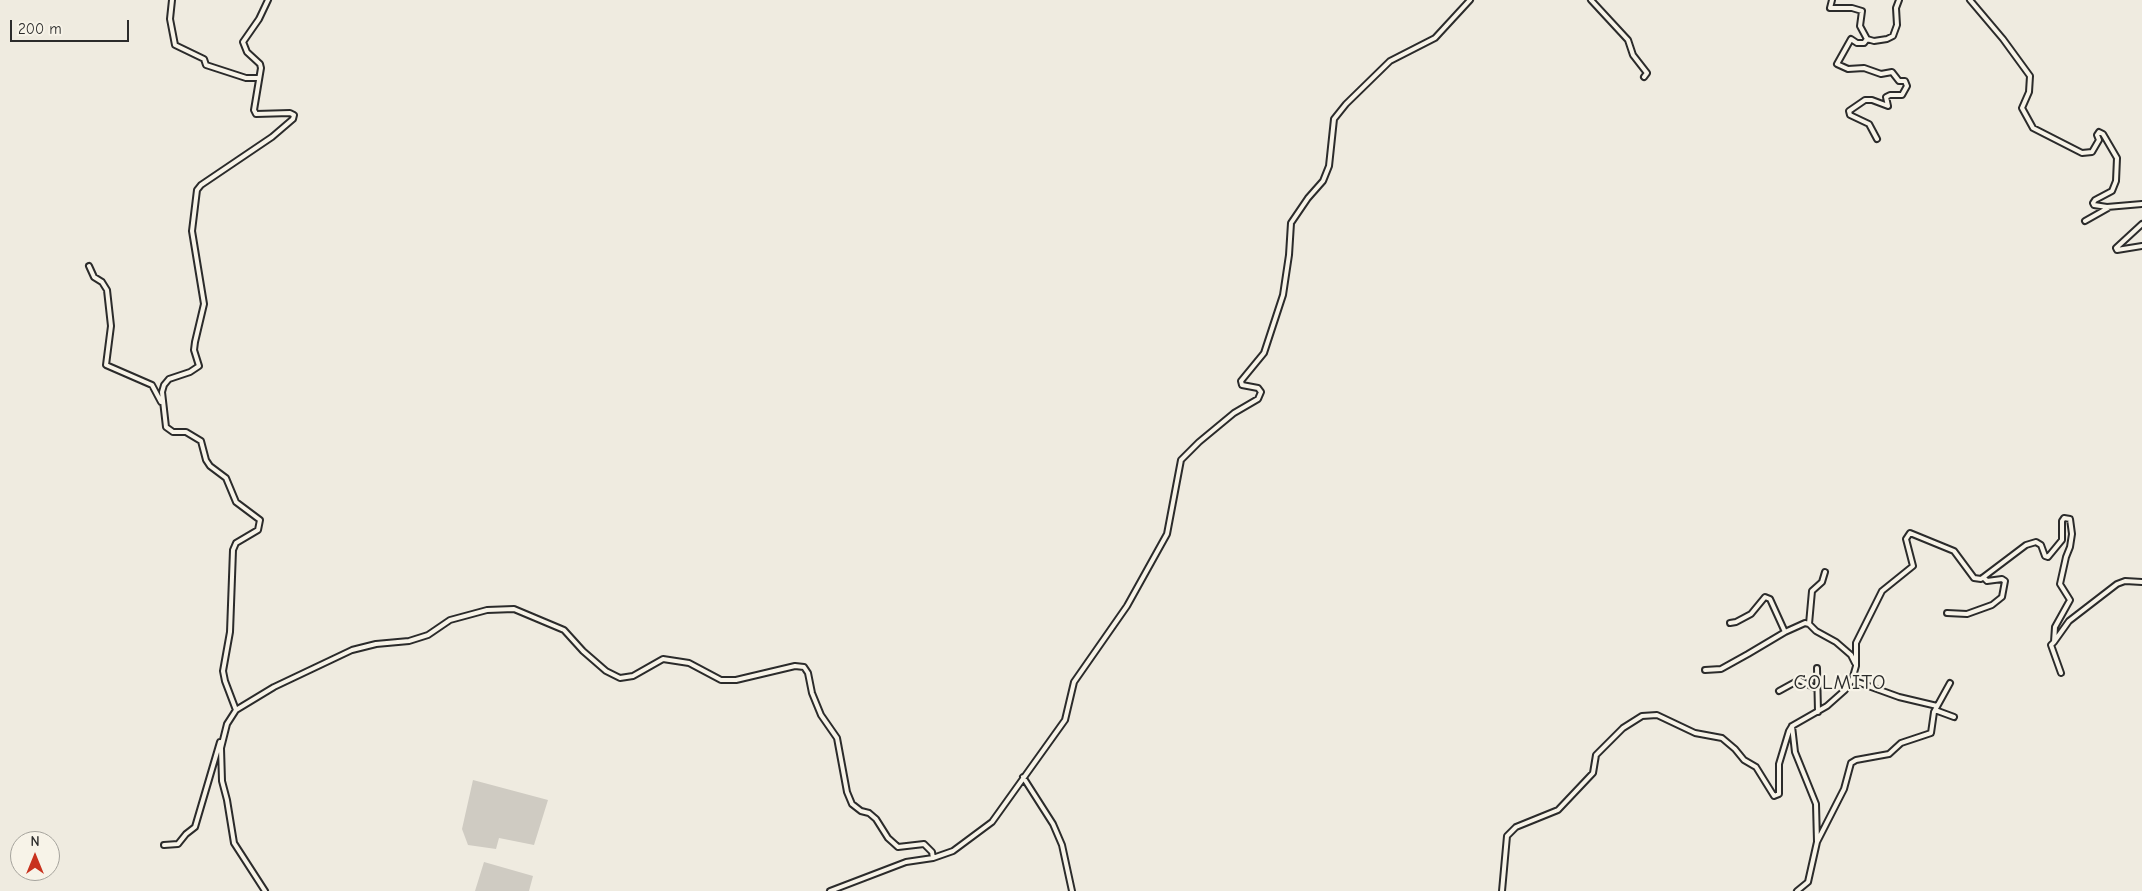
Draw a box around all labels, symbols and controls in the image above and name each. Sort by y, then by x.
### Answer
scale bar [12,10,131,42]
text: 200 m [18,20,62,38]
district label: COLMITO [1793,670,1887,696]
north arrow [10,831,60,881]
text: N [30,833,40,850]

